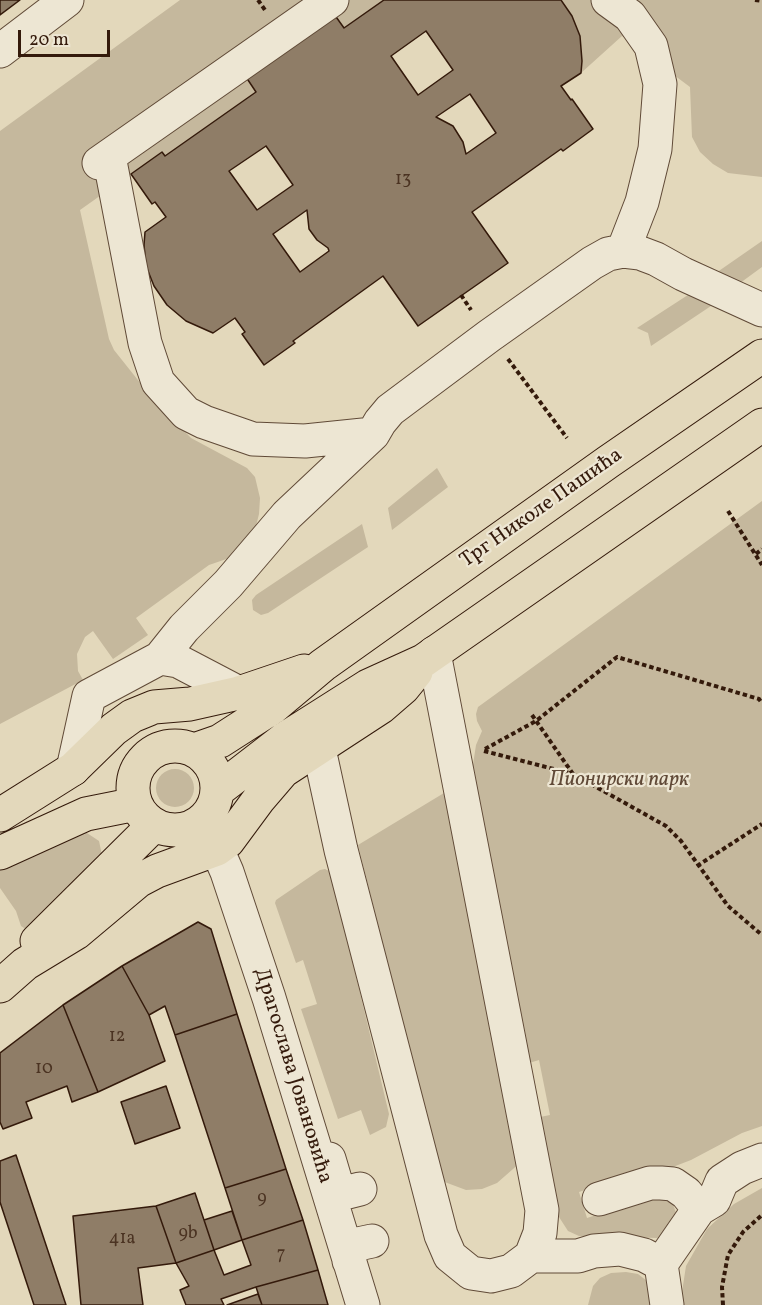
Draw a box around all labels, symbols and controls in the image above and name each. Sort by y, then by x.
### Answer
scale bar [21,18,112,56]
text: 20 m [29,28,69,53]
house number: 13 [395,170,411,192]
street label: Трг Николе Пашића [456,444,628,574]
park label: Пионирски парк [549,768,689,794]
street label: Драгослава Јовановића [247,965,337,1187]
house number: 12 [109,1027,125,1049]
house number: 10 [35,1059,53,1081]
house number: 9 [257,1189,267,1211]
house number: 9b [178,1224,198,1246]
house number: 41a [109,1229,135,1251]
house number: 7 [277,1245,285,1267]

